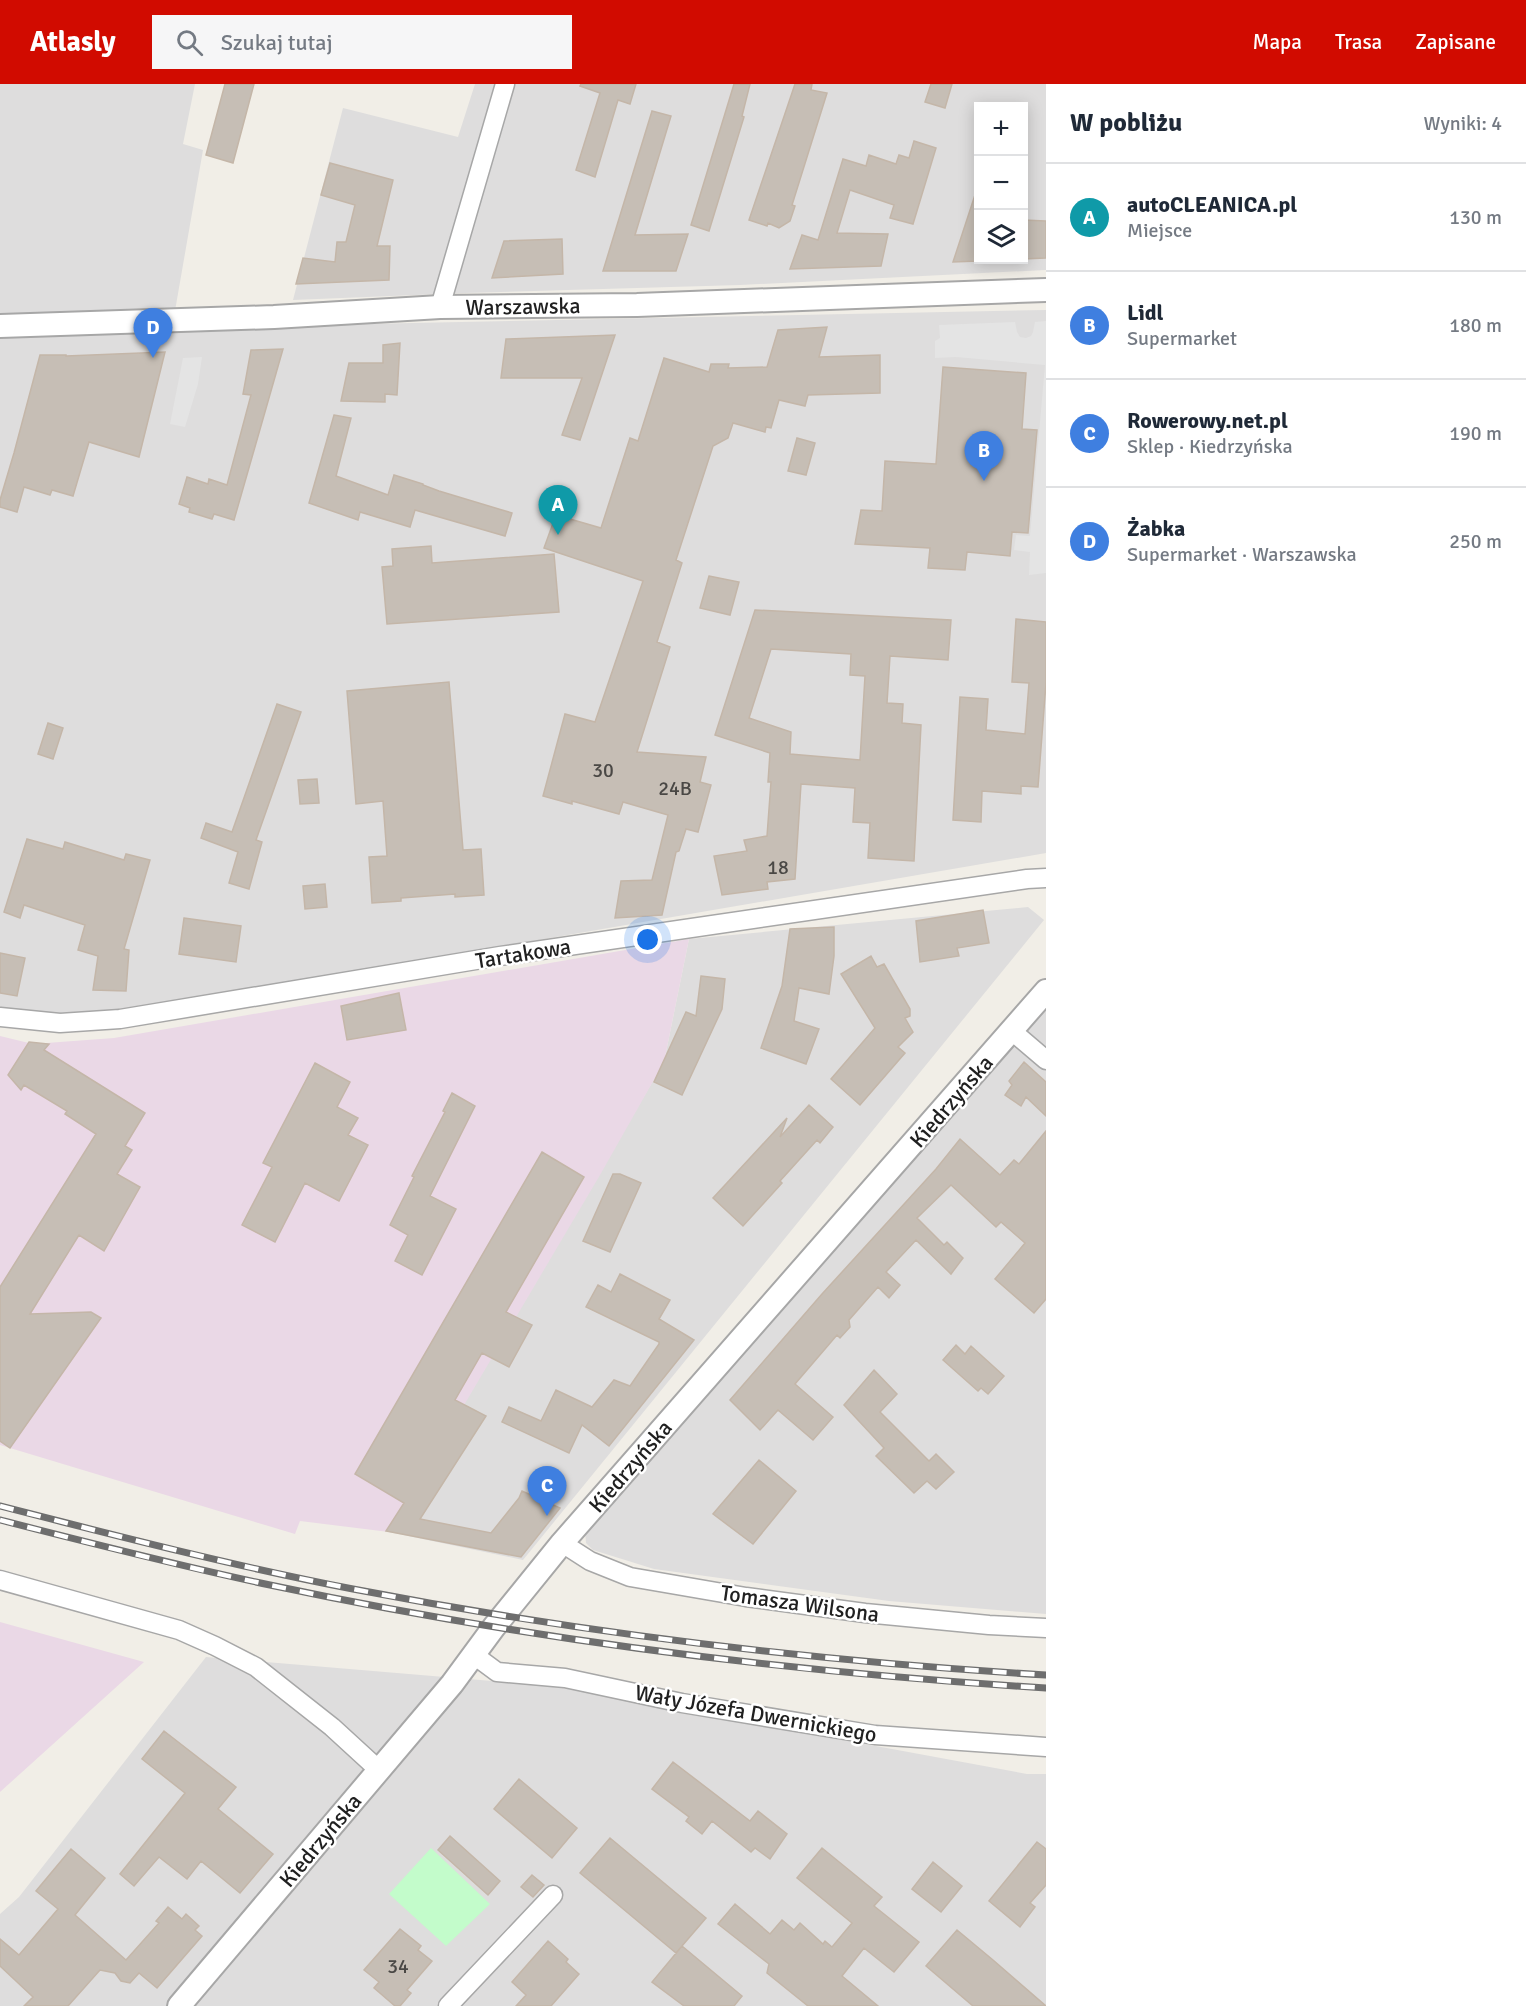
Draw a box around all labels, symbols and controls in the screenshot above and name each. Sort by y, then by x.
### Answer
search box [152,15,572,69]
text: Atlasly [30,25,116,59]
icon: search [173,26,206,59]
text: Szukaj tutaj [221,29,333,56]
text: Mapa [1252,29,1302,55]
text: Trasa [1335,29,1382,55]
text: Zapisane [1415,29,1496,55]
map controls [974,102,1028,264]
button: + [974,102,1028,156]
text: W pobliżu [1070,107,1182,139]
text: Wyniki: 4 [1423,111,1502,136]
button: − [974,156,1028,210]
text: autoCLEANICA.pl [1127,191,1297,218]
text: A [1083,205,1096,230]
text: 130 m [1449,205,1502,230]
button: layers [974,210,1028,264]
text: Miejsce [1127,218,1192,243]
street label: Warszawska [465,292,581,321]
text: Lidl [1127,299,1163,326]
pin: D [134,308,172,358]
text: B [1083,313,1096,338]
text: 180 m [1449,313,1502,338]
text: Supermarket [1127,326,1237,351]
text: Rowerowy.net.pl [1127,407,1288,434]
text: C [1083,421,1096,446]
text: 190 m [1449,421,1502,446]
pin: B [964,432,1004,481]
text: Sklep · Kiedrzyńska [1127,434,1293,459]
pin: A [538,486,578,535]
text: Żabka [1127,515,1185,542]
text: D [1083,529,1096,554]
text: 250 m [1449,529,1502,554]
text: Supermarket · Warszawska [1127,542,1357,567]
house number: 30 [592,758,614,783]
house number: 24B [658,776,692,801]
house number: 18 [767,855,789,880]
your location [633,925,662,954]
street label: Tartakowa [473,933,573,974]
street label: Kiedrzyńska [904,1049,999,1153]
street label: Kiedrzyńska [583,1414,678,1518]
pin: C [528,1466,566,1516]
street label: Tomasza Wilsona [719,1579,881,1628]
street label: Wały Józefa Dwernickiego [633,1679,879,1748]
street label: Kiedrzyńska [273,1788,367,1893]
house number: 34 [387,1954,409,1979]

